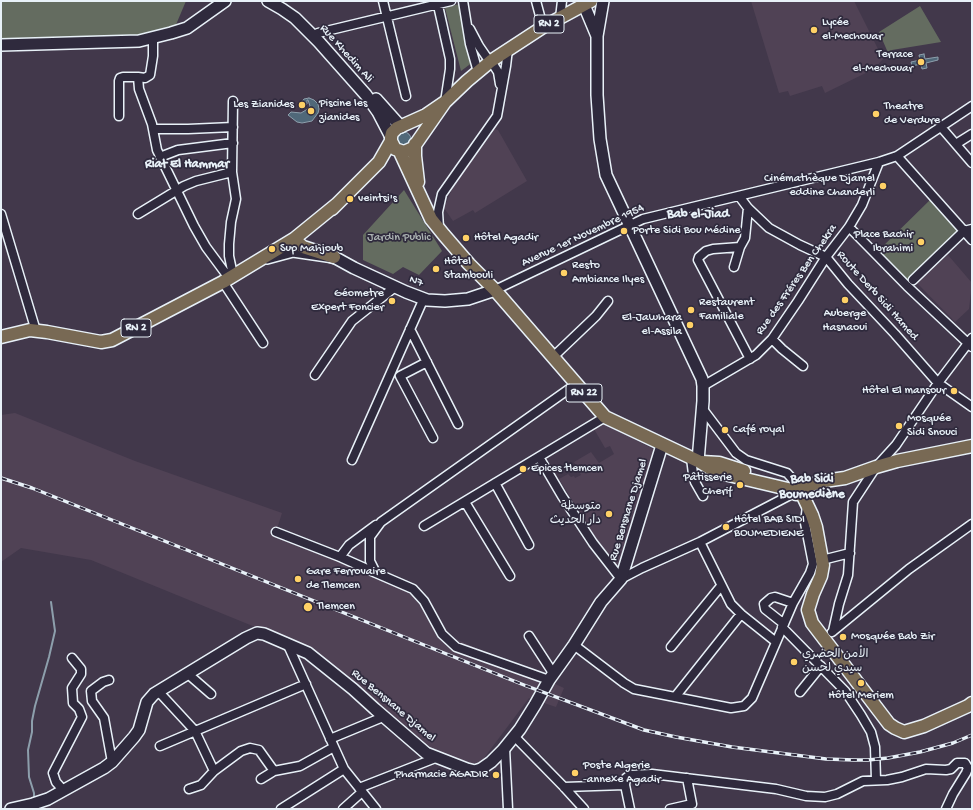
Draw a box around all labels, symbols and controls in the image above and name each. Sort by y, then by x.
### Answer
road number: RN 2 [534,15,564,33]
place label: Lycée el-Mechouar [822,16,882,44]
street label: Rue Khedim Ali [316,22,376,86]
marker: Lycée el-Mechouar [809,25,819,35]
place label: Terrace el-Mechouar [853,48,913,76]
marker: Terrace el-Mechouar [916,57,926,67]
place label: Piscine les zianides [319,97,367,125]
place label: Les Zianides [233,98,294,112]
marker: Les Zianides [297,100,307,110]
place label: Theatre de Verdure [884,100,940,128]
marker: Piscine les zianides [306,106,316,116]
marker: Theatre de Verdure [871,109,881,119]
district label: Riat El Hammar [145,157,229,173]
place label: Cinémathèque Djamel eddine Chanderli [764,172,875,200]
marker: Cinémathèque Djamel eddine Chanderli [878,181,888,191]
place label: veintsi's [358,192,397,206]
marker: veintsi's [345,194,355,204]
street label: Avenue 1er Novembre 1954 [519,201,647,271]
district label: Bab el-Jiad [667,207,729,223]
street label: Rue des Fréres Ben Chekra [753,222,841,338]
place label: Porte Sidi Bou Médine [632,224,741,238]
marker: Porte Sidi Bou Médine [619,226,629,236]
place label: Place Bachir Ibrahimi [854,228,913,256]
park label: Jardin Public [367,231,431,245]
place label: Hôtel Agadir [474,231,538,245]
marker: Hôtel Agadir [461,233,471,243]
marker: Place Bachir Ibrahimi [916,237,926,247]
place label: Sup Mahjoub [280,242,343,256]
marker: Sup Mahjoub [267,244,277,254]
street label: Route Derb Sidi Hamed [833,248,921,344]
place label: Hôtel Stambouli [444,255,493,283]
place label: Resto Ambiance Ilyes [572,259,644,287]
marker: Hôtel Stambouli [431,264,441,274]
marker: Resto Ambiance Ilyes [559,268,569,278]
street label: N7 [407,273,425,291]
place label: Géometre Expert Foncier [311,287,384,315]
marker: Auberge Hasnaoui [840,295,850,305]
marker: Géometre Expert Foncier [387,296,397,306]
place label: Restaurent Familiale [699,296,754,324]
marker: Restaurent Familiale [686,305,696,315]
place label: Auberge Hasnaoui [823,307,867,335]
place label: El-Jawhara el-Assila [622,311,682,339]
road number: RN 2 [121,319,151,337]
marker: El-Jawhara el-Assila [685,320,695,330]
road number: RN 22 [566,384,602,402]
place label: Hôtel El mansour [862,384,946,398]
marker: Hôtel El mansour [949,386,959,396]
place label: Mosquée Sidi Snouci [907,412,957,440]
marker: Mosquée Sidi Snouci [894,421,904,431]
place label: Café royal [733,423,785,437]
marker: Café royal [720,425,730,435]
street label: Rue Bensnane Djamel [607,457,651,563]
place label: Epices tlemcen [531,462,603,476]
marker: Epices tlemcen [518,464,528,474]
place label: Pâtisserie Cherif [683,471,732,499]
district label: Bab Sidi Boumediène [779,472,845,503]
marker: Pâtisserie Cherif [735,480,745,490]
place label: متوسطة دار الحديث [550,500,601,528]
marker: متوسطة دار الحديث [604,509,614,519]
place label: Hôtel BAB SIDI BOUMEDIENE [734,513,805,541]
marker: Hôtel BAB SIDI BOUMEDIENE [721,522,731,532]
place label: Gare Ferrovaire de Tlemcen [306,565,386,593]
marker: Gare Ferrovaire de Tlemcen [293,574,303,584]
place label: Tlemcen [317,600,355,614]
marker: Tlemcen [302,601,314,613]
place label: Mosquée Bab Zir [851,630,935,644]
marker: Mosquée Bab Zir [838,632,848,642]
place label: الأمن الحضري سيدي لحسن [802,648,868,676]
marker: الأمن الحضري سيدي لحسن [789,657,799,667]
street label: Rue Bensnane Djamel [348,666,438,746]
marker: Hôtel Meriem [856,678,866,688]
place label: Hôtel Meriem [828,689,894,703]
place label: Poste Algerie -annexe Agadir [583,759,661,787]
place label: Pharmacie AGADIR [394,768,488,782]
marker: Poste Algerie -annexe Agadir [570,768,580,778]
marker: Pharmacie AGADIR [491,770,501,780]

